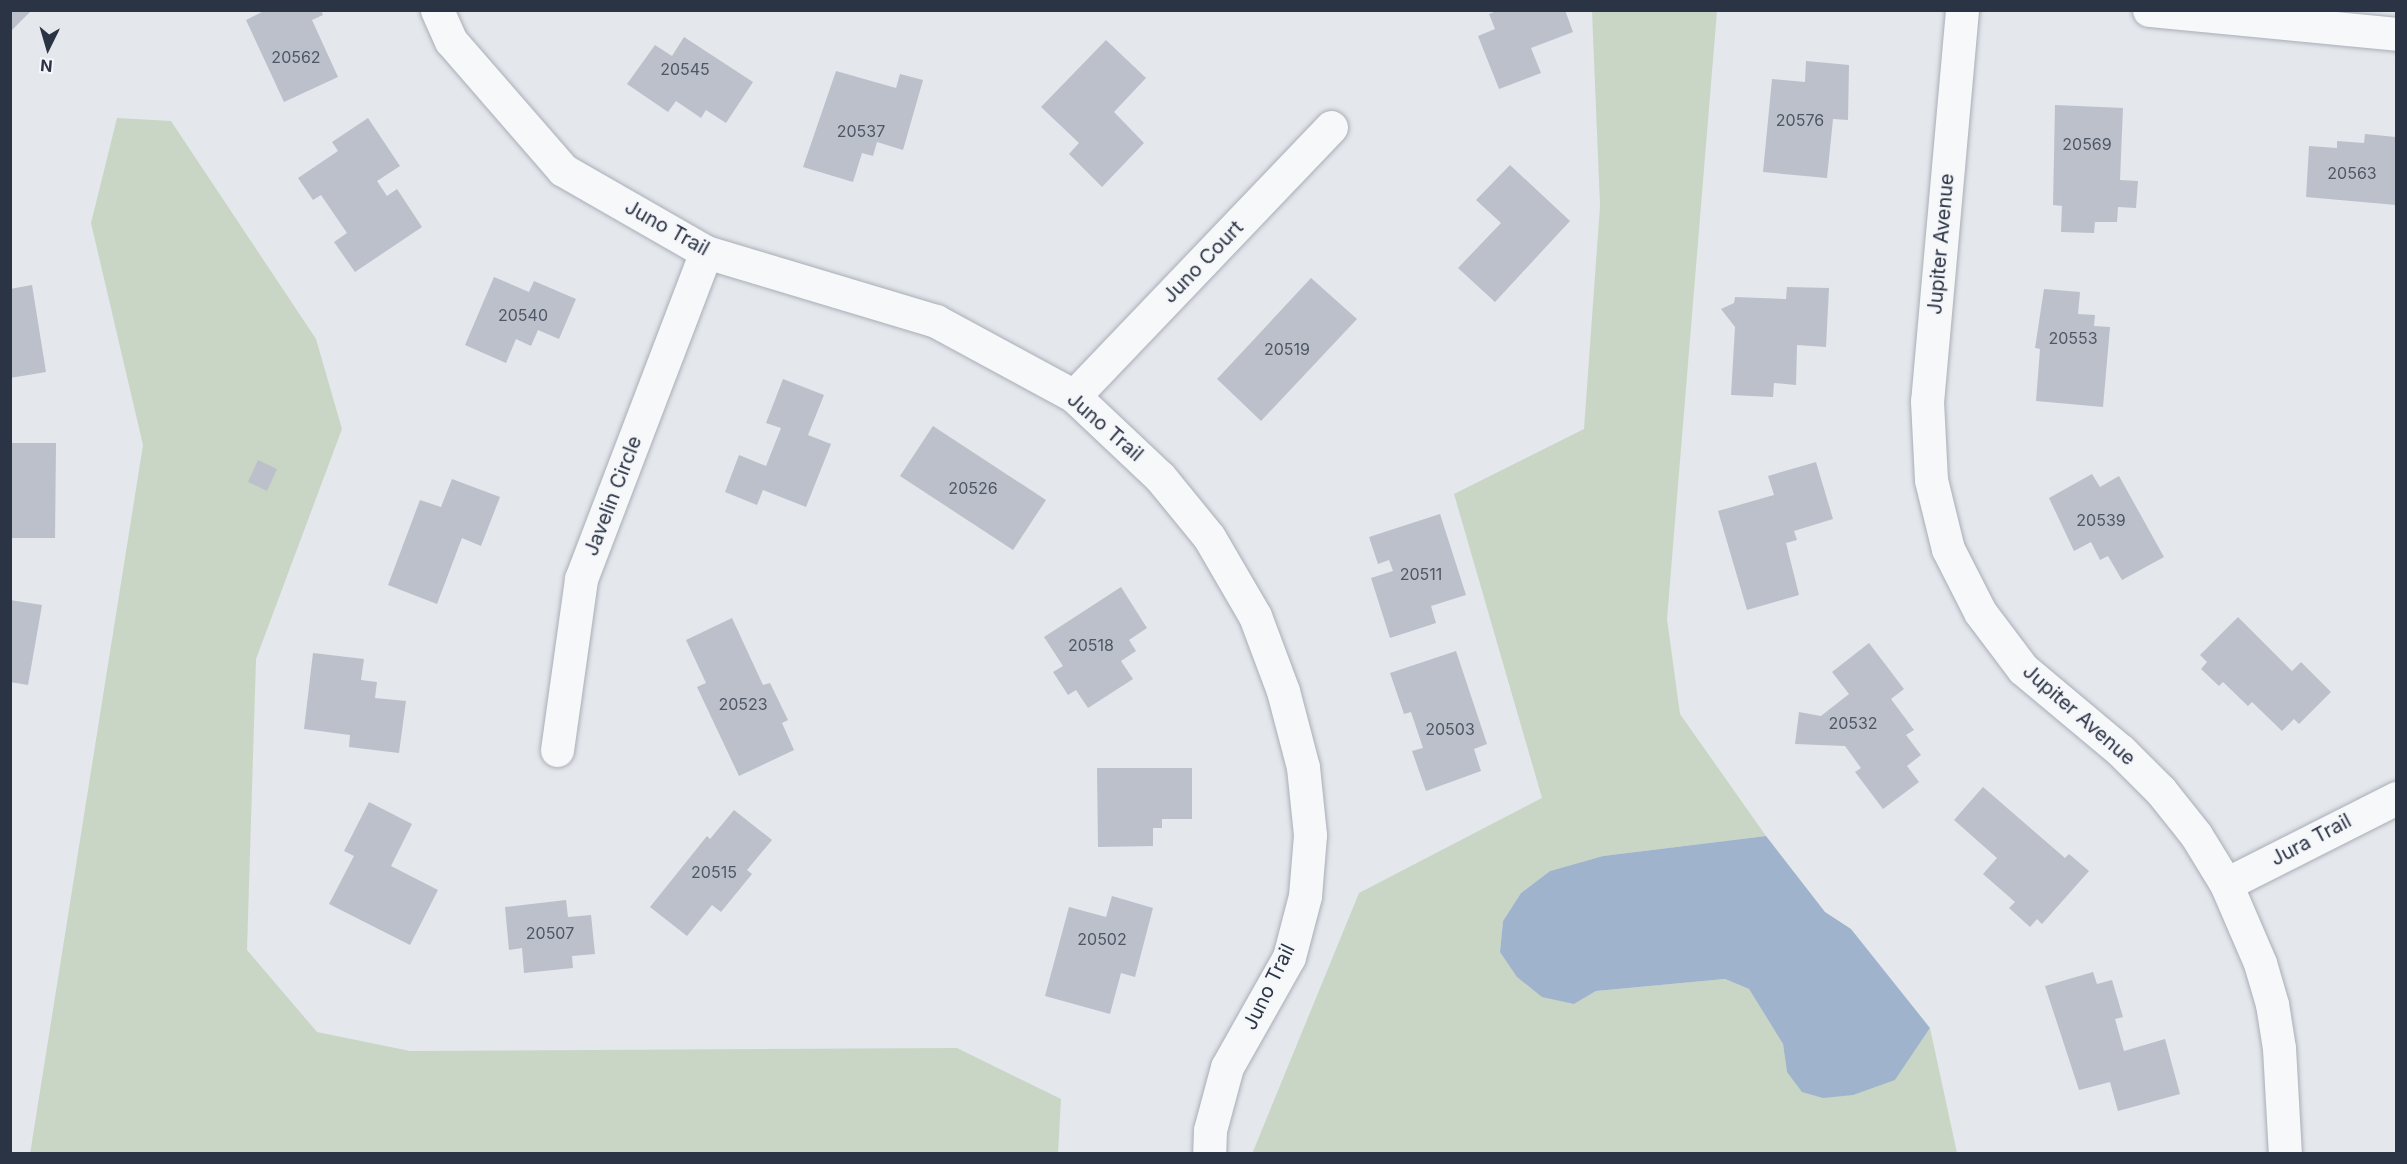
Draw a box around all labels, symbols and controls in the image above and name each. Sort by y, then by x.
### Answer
north arrow [18,18,78,78]
house number: 20562 [271,47,321,67]
text: N [39,55,53,76]
house number: 20545 [660,59,710,79]
house number: 20576 [1776,110,1824,130]
house number: 20537 [837,121,885,141]
house number: 20569 [2062,134,2112,154]
house number: 20563 [2327,163,2377,183]
street label: Jupiter Avenue [1923,172,1959,316]
street label: Juno Trail [621,195,713,261]
street label: Juno Court [1158,216,1248,308]
house number: 20540 [498,305,548,325]
house number: 20553 [2048,328,2098,348]
house number: 20519 [1264,339,1310,359]
street label: Juno Trail [1062,387,1148,467]
street label: Javelin Circle [579,433,647,559]
house number: 20526 [948,478,998,498]
house number: 20539 [2076,510,2126,530]
house number: 20511 [1400,564,1442,584]
house number: 20518 [1068,635,1114,655]
street label: Jupiter Avenue [2018,659,2140,771]
house number: 20523 [718,694,768,714]
house number: 20532 [1828,713,1878,733]
house number: 20503 [1425,719,1475,739]
street label: Jura Trail [2267,809,2355,871]
house number: 20515 [691,862,737,882]
house number: 20507 [526,923,574,943]
house number: 20502 [1077,929,1127,949]
street label: Juno Trail [1238,940,1300,1034]

